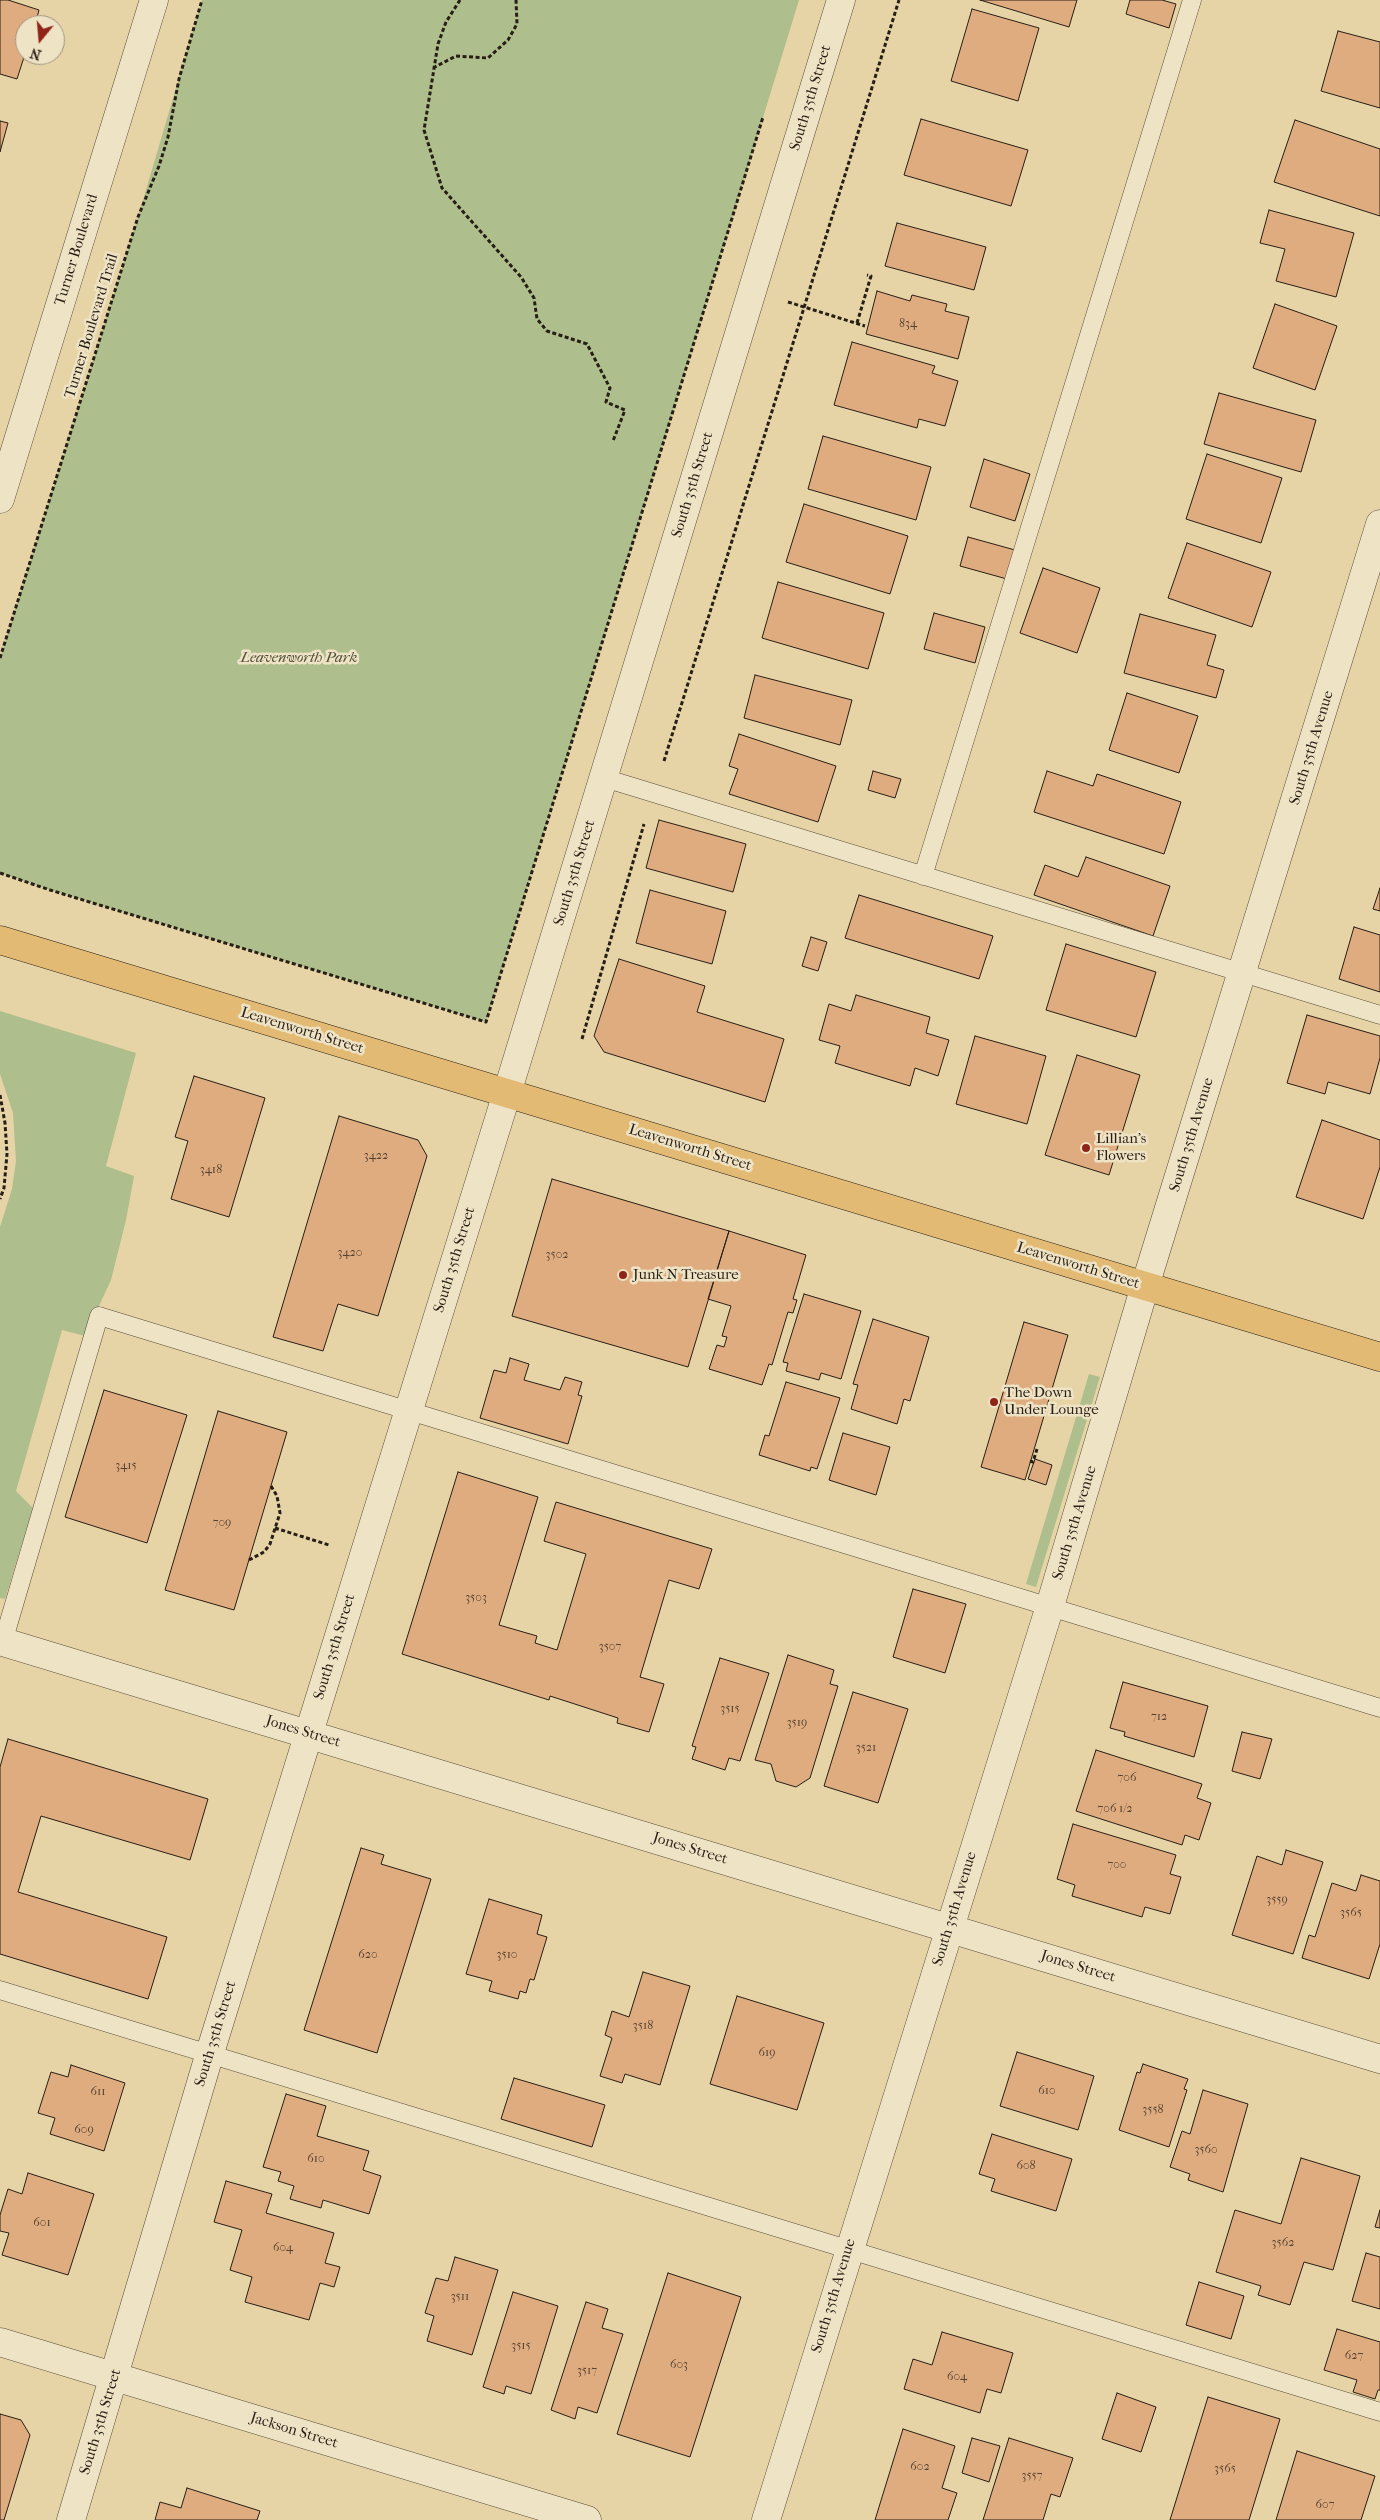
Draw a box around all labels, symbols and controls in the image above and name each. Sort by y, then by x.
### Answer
north arrow [15,15,65,65]
street label: South 35th Street [786,43,836,153]
text: N [28,44,43,64]
street label: Turner Boulevard [51,192,103,308]
street label: Turner Boulevard Trail [61,252,123,400]
house number: 834 [899,317,917,331]
street label: South 35th Street [668,430,718,540]
park label: Leavenworth Park [241,649,357,667]
street label: South 35th Avenue [1286,689,1338,807]
street label: South 35th Street [550,818,600,928]
street label: Leavenworth Street [238,1004,366,1058]
street label: South 35th Avenue [1166,1076,1218,1194]
street label: Leavenworth Street [626,1121,754,1175]
place label: Lillian's Flowers [1096,1130,1146,1165]
marker: Lillian's Flowers [1080,1142,1092,1154]
house number: 3422 [364,1149,388,1163]
house number: 3418 [200,1163,222,1177]
street label: South 35th Street [430,1205,480,1315]
street label: Leavenworth Street [1014,1239,1142,1293]
house number: 3420 [338,1246,362,1260]
house number: 3502 [546,1248,568,1262]
place label: Junk N Treasure [633,1266,739,1284]
marker: Junk N Treasure [617,1269,629,1281]
place label: The Down Under Lounge [1004,1384,1099,1419]
marker: The Down Under Lounge [988,1396,1000,1408]
house number: 3415 [115,1459,137,1473]
street label: South 35th Avenue [1049,1464,1101,1582]
house number: 709 [213,1516,231,1530]
house number: 3503 [465,1591,487,1605]
street label: South 35th Street [310,1592,360,1702]
house number: 3507 [599,1640,621,1654]
house number: 3515 [720,1702,740,1716]
house number: 712 [1151,1710,1167,1724]
street label: Jones Street [263,1712,343,1752]
house number: 3519 [787,1716,807,1730]
house number: 3521 [856,1741,876,1755]
house number: 706 [1118,1771,1136,1785]
house number: 706 1/2 [1098,1802,1132,1816]
street label: Jones Street [650,1829,730,1869]
street label: South 35th Avenue [929,1850,981,1968]
house number: 700 [1108,1858,1126,1872]
house number: 3559 [1266,1893,1288,1907]
house number: 3565 [1340,1906,1362,1920]
street label: Jones Street [1038,1947,1118,1987]
house number: 620 [358,1948,378,1962]
house number: 3510 [497,1948,517,1962]
street label: South 35th Street [191,1979,241,2089]
house number: 3518 [633,2019,653,2033]
house number: 619 [758,2046,776,2060]
house number: 610 [1038,2084,1056,2098]
house number: 611 [90,2085,106,2099]
house number: 3558 [1142,2103,1164,2117]
house number: 609 [74,2123,94,2137]
house number: 3560 [1194,2143,1218,2157]
house number: 610 [307,2152,325,2166]
house number: 608 [1016,2159,1036,2173]
house number: 601 [33,2216,51,2230]
house number: 3562 [1272,2236,1294,2250]
street label: South 35th Avenue [808,2237,860,2355]
house number: 604 [273,2241,293,2255]
house number: 3511 [451,2290,469,2304]
house number: 3515 [511,2339,531,2353]
house number: 627 [1345,2349,1363,2363]
house number: 603 [670,2358,688,2372]
house number: 3517 [577,2364,597,2378]
street label: South 35th Street [76,2367,126,2477]
house number: 604 [947,2370,967,2384]
street label: Jackson Street [248,2409,340,2453]
house number: 602 [910,2460,930,2474]
house number: 3565 [1214,2462,1236,2476]
house number: 3557 [1021,2469,1043,2483]
house number: 607 [1316,2498,1334,2512]

